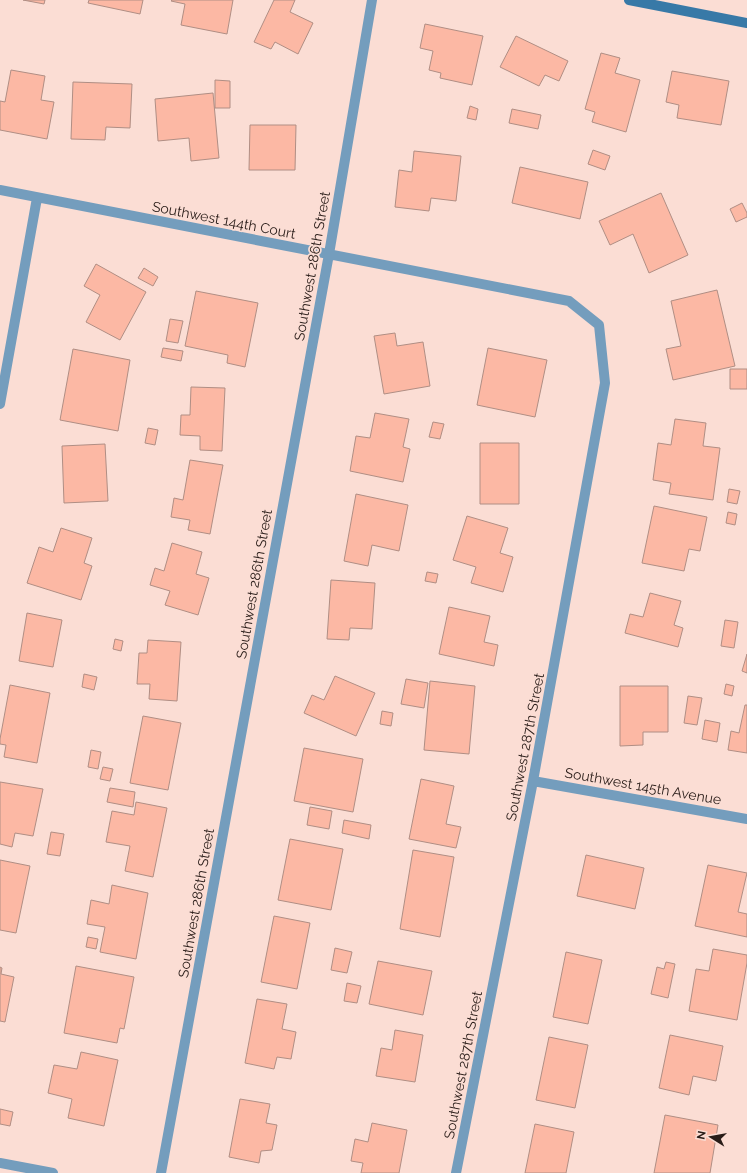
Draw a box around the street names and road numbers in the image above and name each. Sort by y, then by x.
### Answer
street label: Southwest 286th Street [291,190,333,342]
street label: Southwest 144th Court [151,198,297,242]
street label: Southwest 286th Street [233,508,275,660]
street label: Southwest 287th Street [503,671,547,822]
street label: Southwest 145th Avenue [564,764,722,808]
street label: Southwest 286th Street [175,827,217,979]
street label: Southwest 287th Street [441,989,485,1140]

